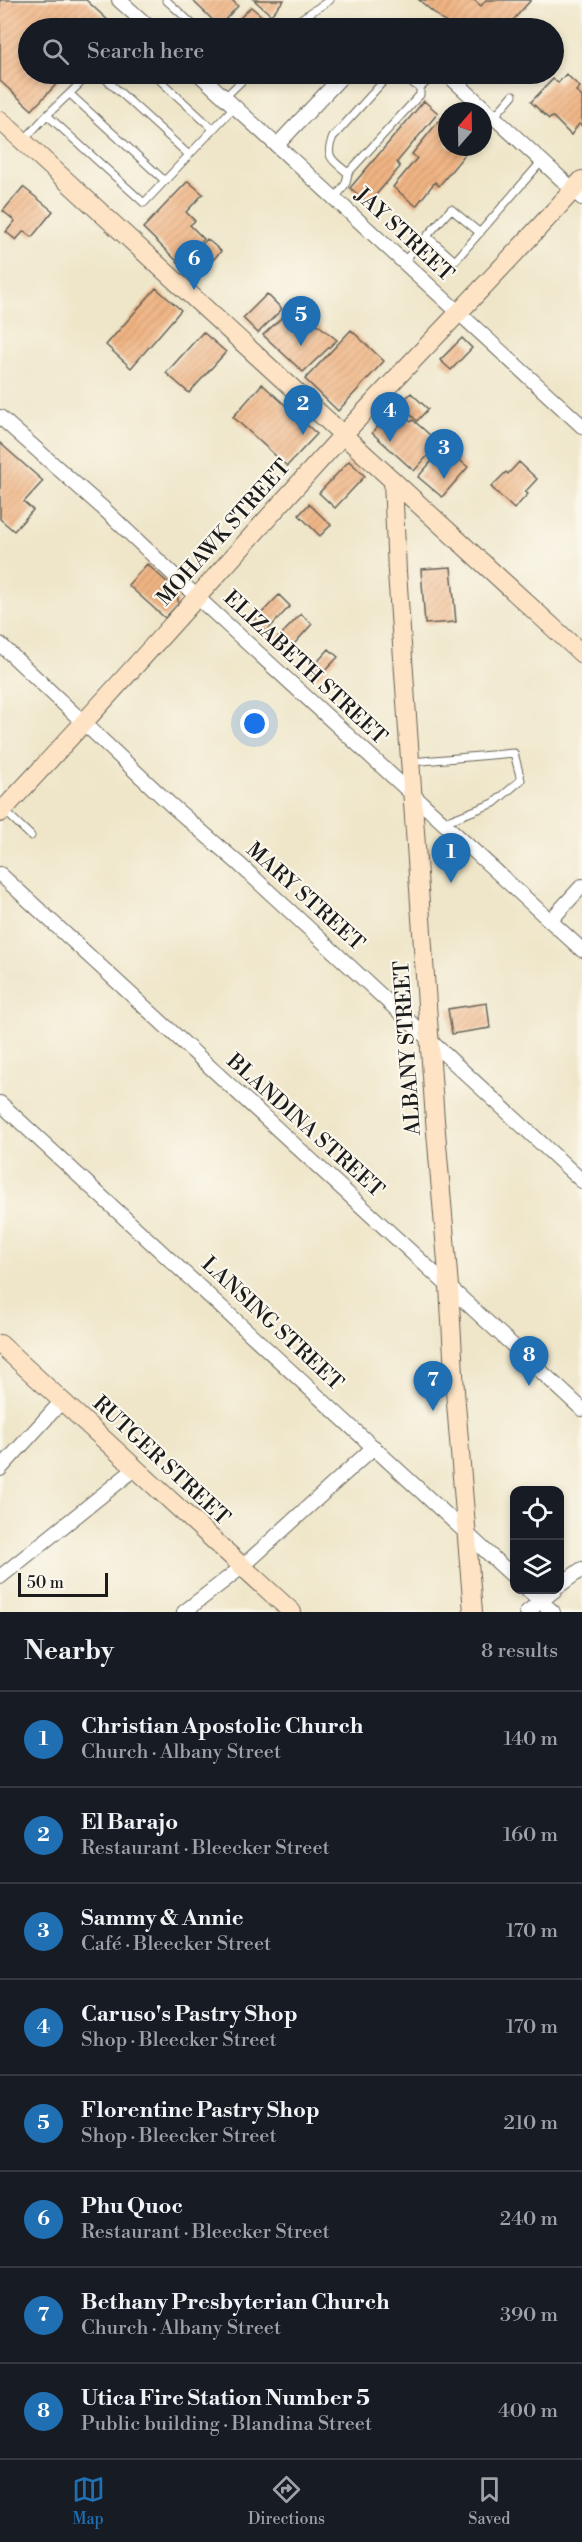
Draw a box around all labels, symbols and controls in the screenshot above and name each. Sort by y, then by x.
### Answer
search box [18,18,564,84]
icon: search [39,35,72,68]
text: Search here [87,38,204,65]
north arrow [438,102,492,156]
street label: JAY STREET [348,182,459,287]
pin: 6 [174,240,214,290]
pin: 5 [282,296,320,346]
pin: 2 [284,386,322,435]
pin: 4 [370,392,410,442]
pin: 3 [424,430,464,479]
street label: MOHAWK STREET [152,454,297,611]
street label: ELIZABETH STREET [218,585,392,751]
your location [240,709,269,738]
pin: 1 [432,834,470,883]
street label: MARY STREET [241,837,370,957]
street label: ALBANY STREET [389,959,427,1137]
street label: BLANDINA STREET [220,1048,389,1204]
street label: LANSING STREET [196,1252,348,1397]
pin: 8 [510,1336,548,1386]
pin: 7 [414,1362,452,1411]
street label: RUTGER STREET [87,1391,235,1531]
map controls [510,1486,564,1594]
button: locate [510,1486,564,1540]
button: layers [510,1540,564,1594]
scale bar [18,1570,108,1598]
text: 50 m [27,1573,64,1593]
text: Nearby [24,1635,114,1667]
text: 8 results [481,1639,558,1664]
text: Christian Apostolic Church [81,1713,363,1740]
text: 1 [39,1727,48,1752]
text: 140 m [503,1727,558,1752]
text: Church · Albany Street [81,1740,281,1765]
text: El Barajo [81,1809,178,1836]
text: 2 [37,1823,50,1848]
text: 160 m [503,1823,558,1848]
text: Restaurant · Bleecker Street [81,1836,330,1861]
text: Sammy & Annie [81,1905,244,1932]
text: 3 [37,1919,50,1944]
text: 170 m [506,1919,558,1944]
text: Café · Bleecker Street [81,1932,271,1957]
text: Caruso's Pastry Shop [81,2001,298,2028]
text: 4 [37,2015,50,2040]
text: 170 m [506,2015,558,2040]
text: Shop · Bleecker Street [81,2028,277,2053]
text: Florentine Pastry Shop [81,2097,320,2124]
text: 5 [37,2111,50,2136]
text: 210 m [503,2111,558,2136]
text: Shop · Bleecker Street [81,2124,277,2149]
text: Phu Quoc [81,2193,183,2220]
text: 6 [37,2207,50,2232]
text: 240 m [500,2207,558,2232]
text: Restaurant · Bleecker Street [81,2220,330,2245]
text: Bethany Presbyterian Church [81,2289,390,2316]
text: 7 [38,2303,49,2328]
text: 390 m [500,2303,558,2328]
text: Church · Albany Street [81,2316,281,2341]
text: Utica Fire Station Number 5 [81,2385,370,2412]
text: 8 [37,2399,50,2424]
text: 400 m [498,2399,558,2424]
text: Public building · Blandina Street [81,2412,372,2437]
tab: Map [72,2473,105,2529]
tab: Directions [248,2473,325,2529]
tab: Saved [468,2473,510,2529]

